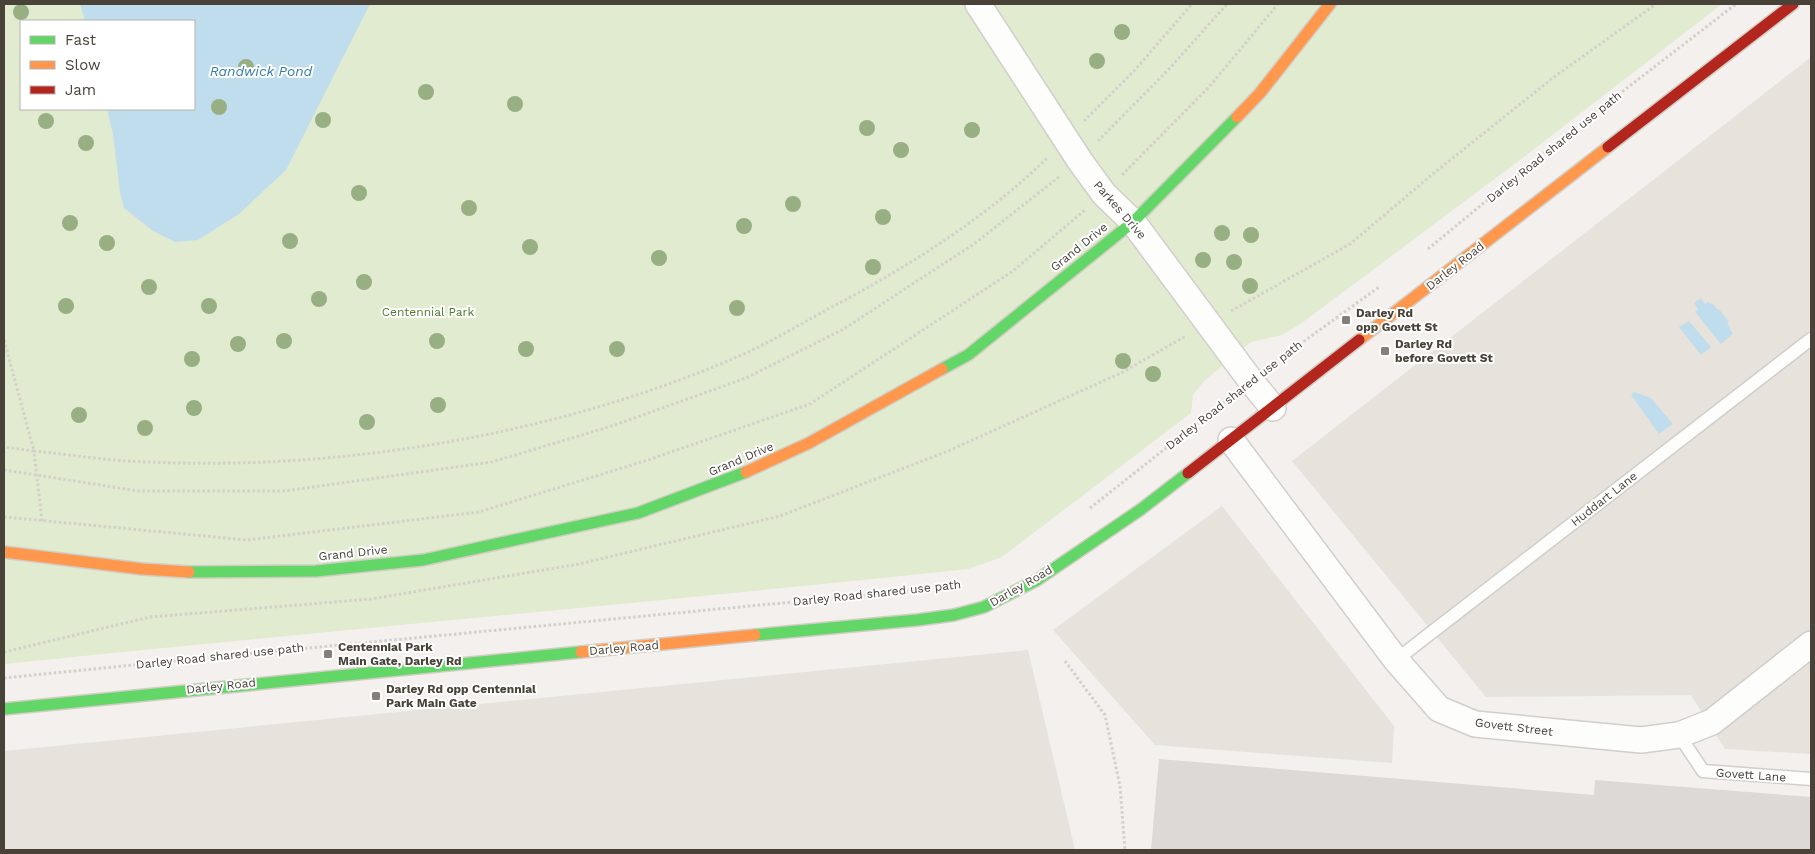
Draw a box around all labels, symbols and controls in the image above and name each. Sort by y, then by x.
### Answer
legend [20,20,195,110]
text: Fast [65,31,97,49]
text: Slow [65,56,101,74]
water label: Randwick Pond [210,63,313,79]
text: Jam [65,81,96,99]
street label: Darley Road shared use path [1484,88,1624,206]
street label: Parkes Drive [1091,178,1149,242]
street label: Grand Drive [1048,220,1110,274]
street label: Darley Road [1423,239,1487,293]
park label: Centennial Park [382,305,474,319]
place label: Darley Rd opp Govett St [1356,306,1438,334]
marker: Darley Rd opp Govett St [1340,314,1352,326]
street label: Darley Road shared use path [1163,337,1305,453]
place label: Darley Rd before Govett St [1395,337,1493,365]
marker: Darley Rd before Govett St [1379,345,1391,357]
street label: Grand Drive [706,439,776,479]
street label: Huddart Lane [1568,469,1640,529]
street label: Grand Drive [318,542,388,564]
street label: Darley Road [987,562,1055,610]
street label: Darley Road shared use path [792,577,962,609]
street label: Darley Road [589,638,659,658]
street label: Darley Road shared use path [135,640,305,672]
place label: Centennial Park Main Gate, Darley Rd [338,640,462,668]
marker: Centennial Park Main Gate, Darley Rd [322,648,334,660]
street label: Darley Road [185,675,257,697]
place label: Darley Rd opp Centennial Park Main Gate [386,682,536,710]
marker: Darley Rd opp Centennial Park Main Gate [370,690,382,702]
street label: Govett Street [1474,715,1554,739]
street label: Govett Lane [1715,766,1787,784]

